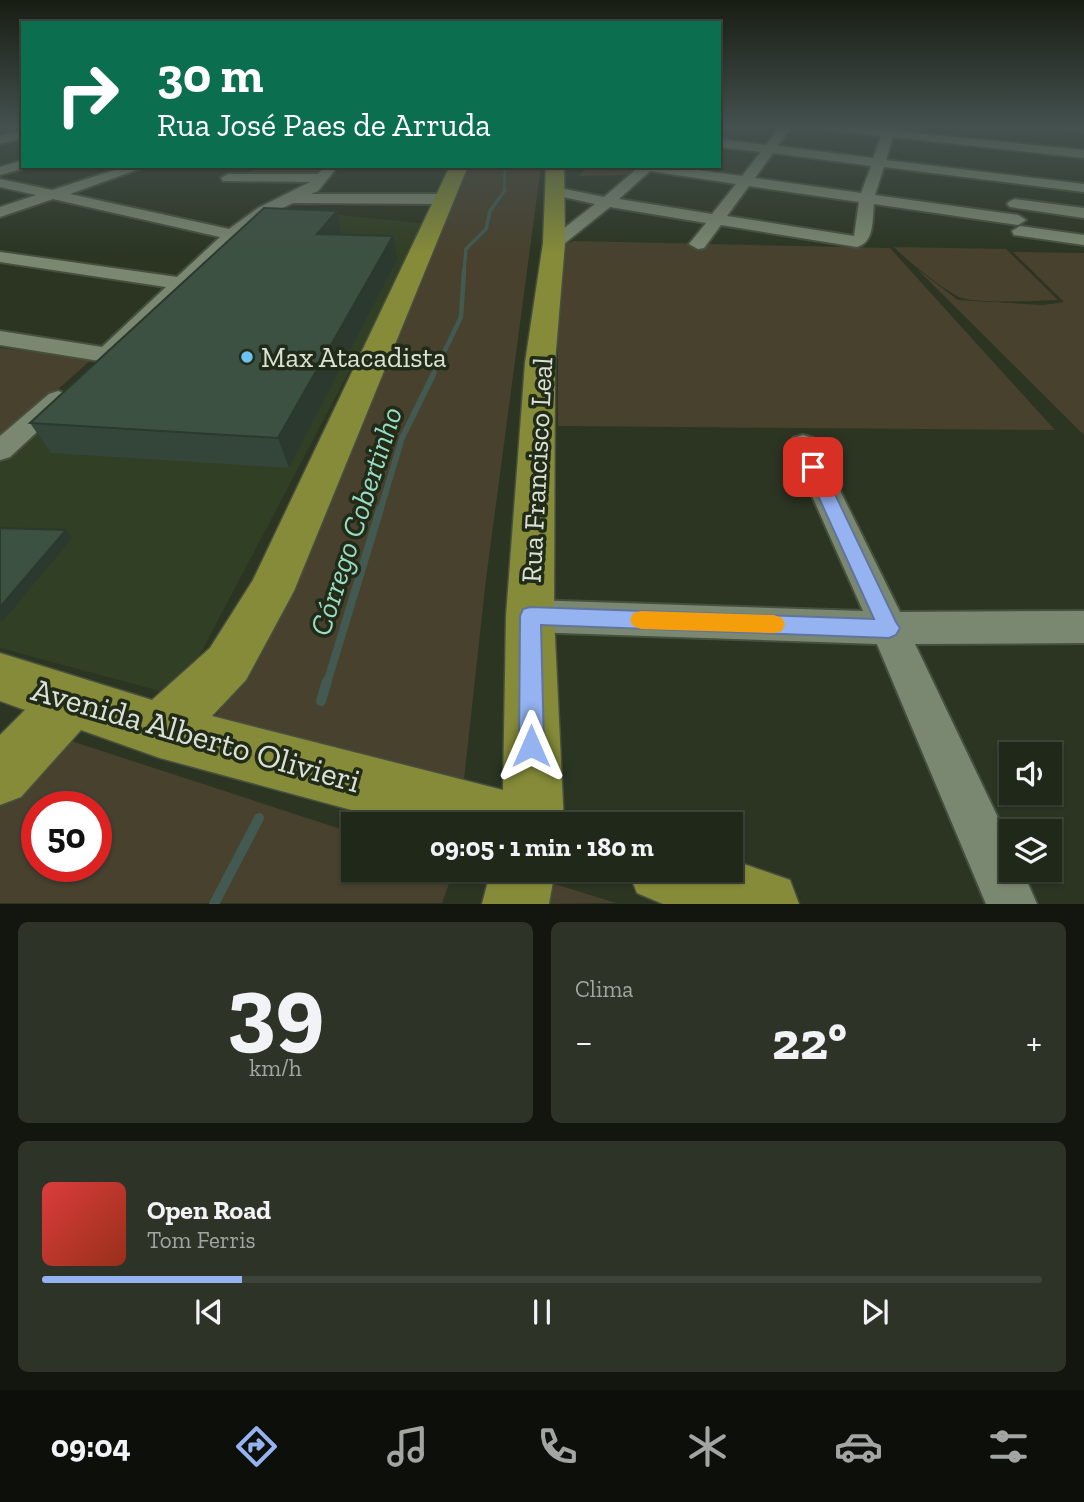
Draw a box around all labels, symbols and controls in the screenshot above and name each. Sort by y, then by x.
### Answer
text: 30 m [157,46,263,105]
icon: right [42,49,133,140]
text: Rua José Paes de Arruda [157,106,491,144]
place label: Max Atacadista [261,341,447,374]
marker: Max Atacadista [239,349,255,365]
street label: Rua Francisco Leal [515,356,559,584]
water label: Córrego Cobertinho [302,402,410,640]
pin [783,437,843,497]
icon: arrive [794,448,832,486]
street label: Avenida Alberto Olivieri [27,669,365,801]
position arrow [494,709,568,783]
map controls [999,742,1062,882]
button: sound [999,742,1062,805]
speed limit sign: 50 [21,791,112,882]
button: layers [999,819,1062,882]
text: 09:05 · 1 min · 180 m [430,831,654,863]
text: 39 [227,954,324,1063]
text: Clima [575,975,633,1003]
text: 22° [772,1010,847,1072]
text: − [575,1019,593,1065]
text: + [1026,1019,1042,1065]
text: km/h [249,1054,302,1082]
text: Open Road [147,1194,271,1226]
text: Tom Ferris [147,1226,256,1254]
icon: previous [190,1293,228,1331]
icon: pause [523,1293,561,1331]
icon: next [856,1293,894,1331]
icon: directions [232,1422,281,1471]
icon: music [383,1422,432,1471]
icon: phone [533,1422,582,1471]
icon: climate [683,1422,732,1471]
icon: car [834,1422,883,1471]
icon: filters [984,1422,1033,1471]
text: 09:04 [51,1427,131,1465]

